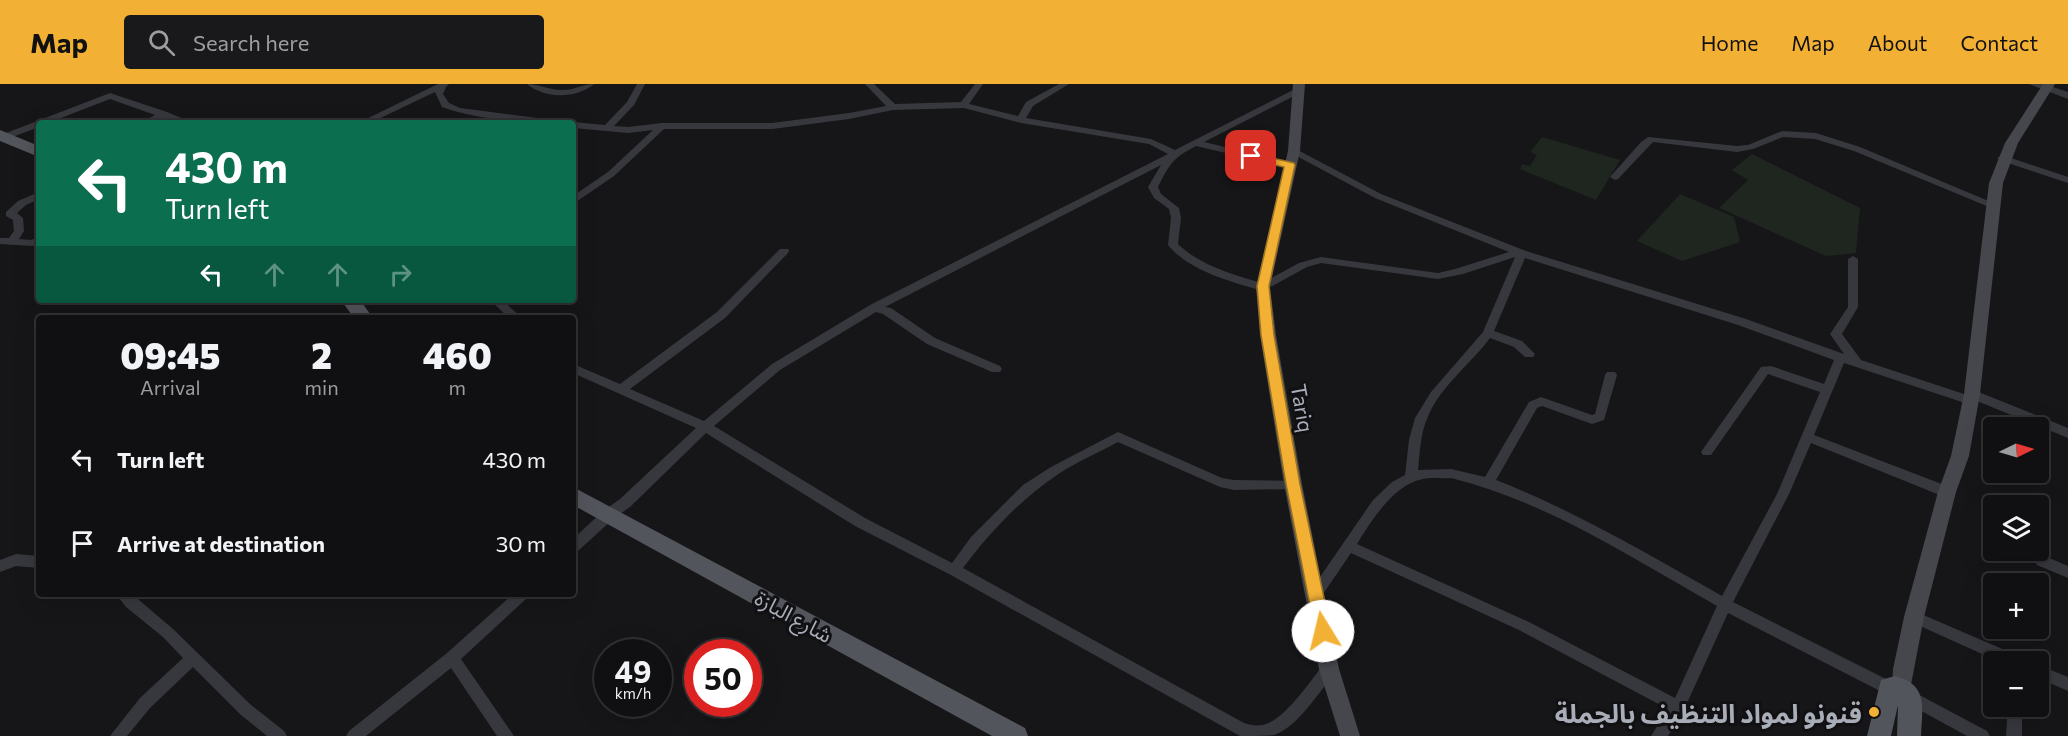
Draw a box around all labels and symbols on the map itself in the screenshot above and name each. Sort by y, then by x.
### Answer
pin [1225,130,1276,181]
street label: Tariq [1286,382,1320,434]
north arrow [1983,417,2049,483]
street label: شارع البازة [749,585,837,651]
position arrow [1291,599,1355,663]
speed limit sign: 50 [684,639,762,717]
place label: قنونو لمواد التنظيف بالجملة [1555,697,1862,729]
marker: قنونو لمواد التنظيف بالجملة [1867,705,1881,719]

